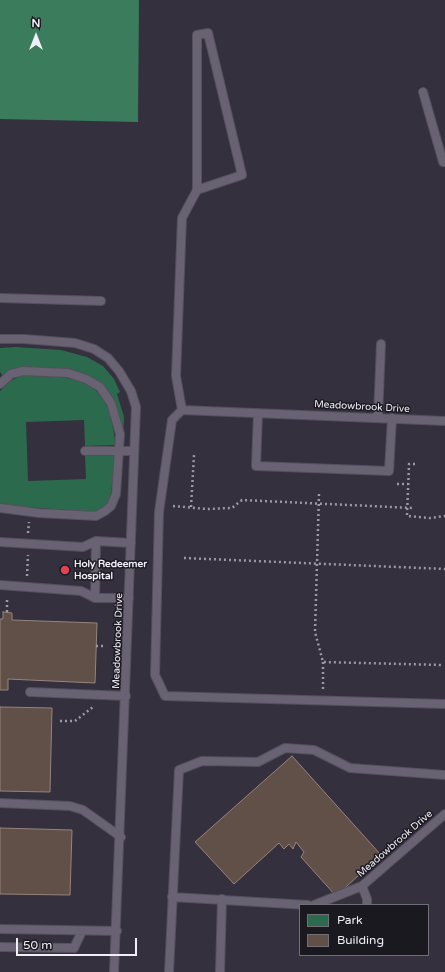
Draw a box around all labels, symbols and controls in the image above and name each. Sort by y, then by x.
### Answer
north arrow [16,16,56,56]
text: N [32,17,40,30]
street label: Meadowbrook Drive [314,398,410,416]
place label: Holy Redeemer Hospital [74,558,147,582]
marker: Holy Redeemer Hospital [59,564,71,576]
street label: Meadowbrook Drive [110,593,126,689]
street label: Meadowbrook Drive [355,808,435,880]
legend [299,904,429,956]
text: Park [337,913,363,927]
scale bar [18,930,139,956]
text: Building [337,933,384,947]
text: 50 m [23,938,52,952]

